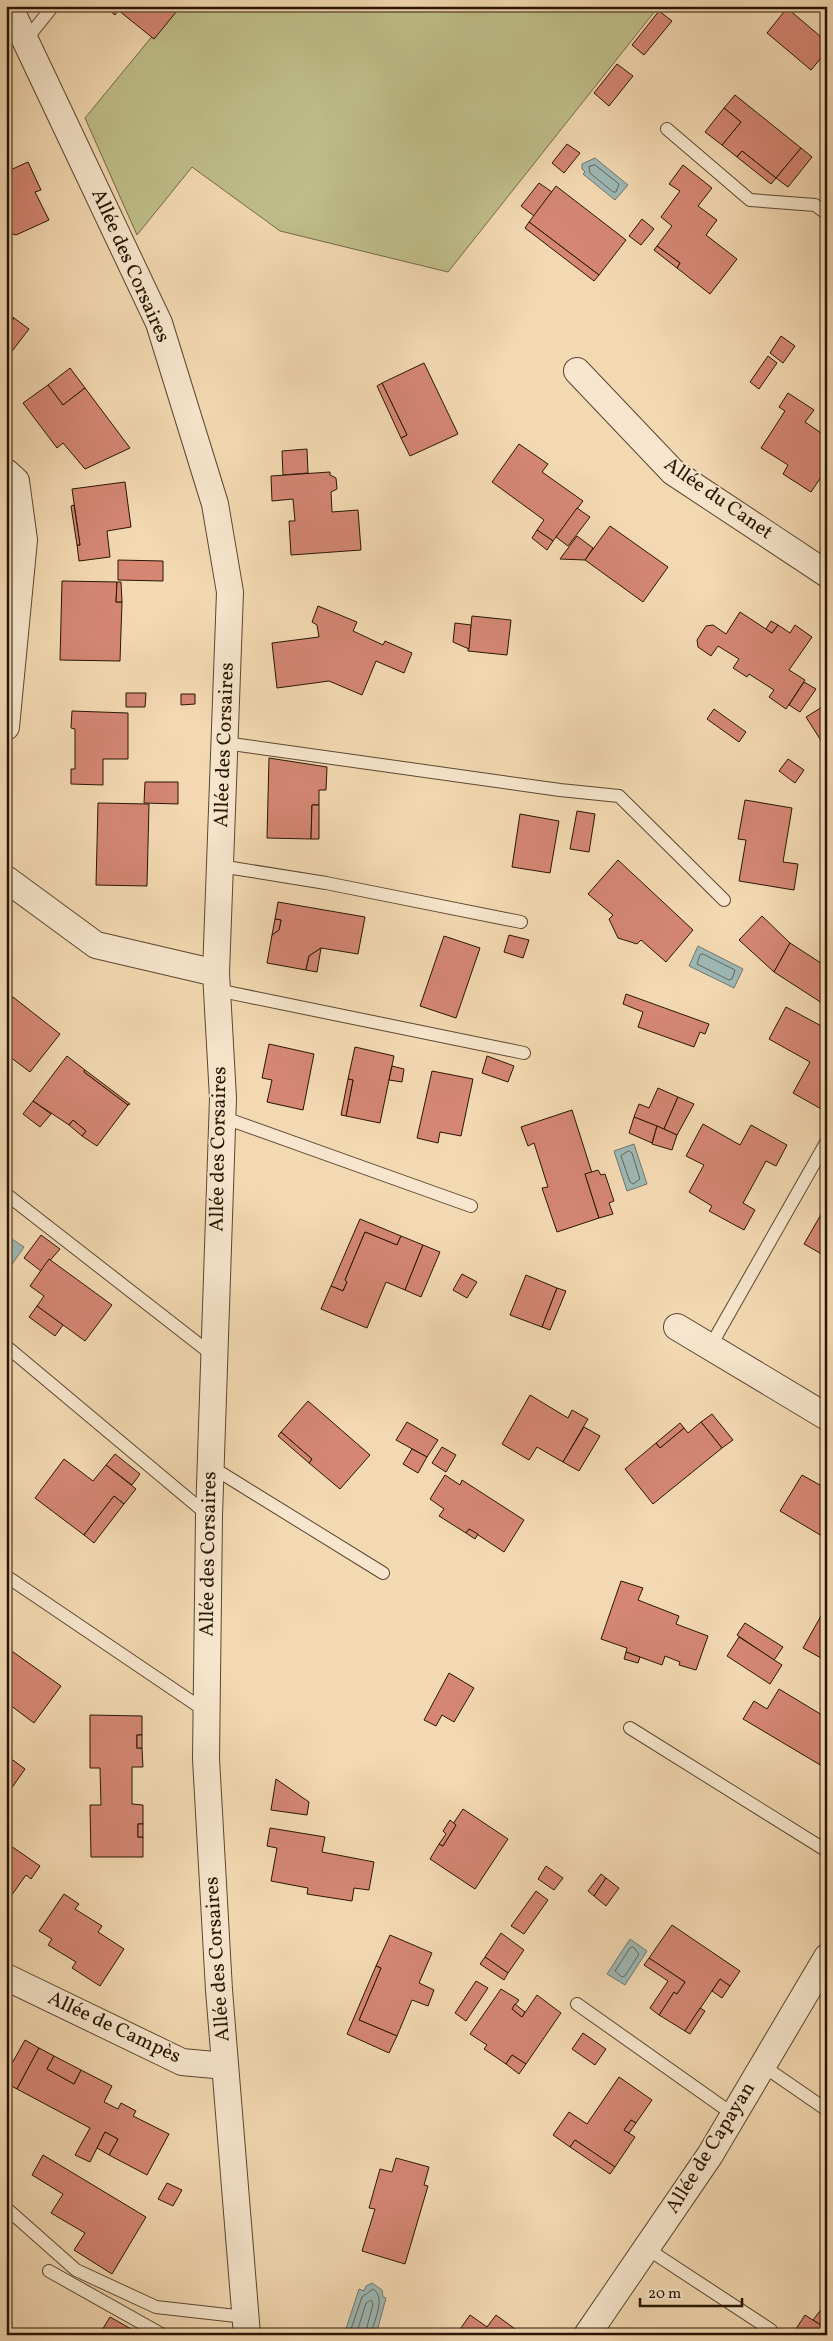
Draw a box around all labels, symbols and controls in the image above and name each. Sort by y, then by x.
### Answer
street label: Allée des Corsaires [84,185,176,347]
street label: Allée du Canet [658,451,778,547]
street label: Allée des Corsaires [208,662,242,828]
street label: Allée des Corsaires [204,1066,234,1232]
street label: Allée des Corsaires [194,1471,224,1637]
street label: Allée des Corsaires [198,1876,238,2042]
street label: Allée de Campès [43,1985,185,2071]
street label: Allée de Capayan [659,2077,763,2219]
scale bar [640,2276,743,2308]
text: 20 m [648,2284,681,2305]

